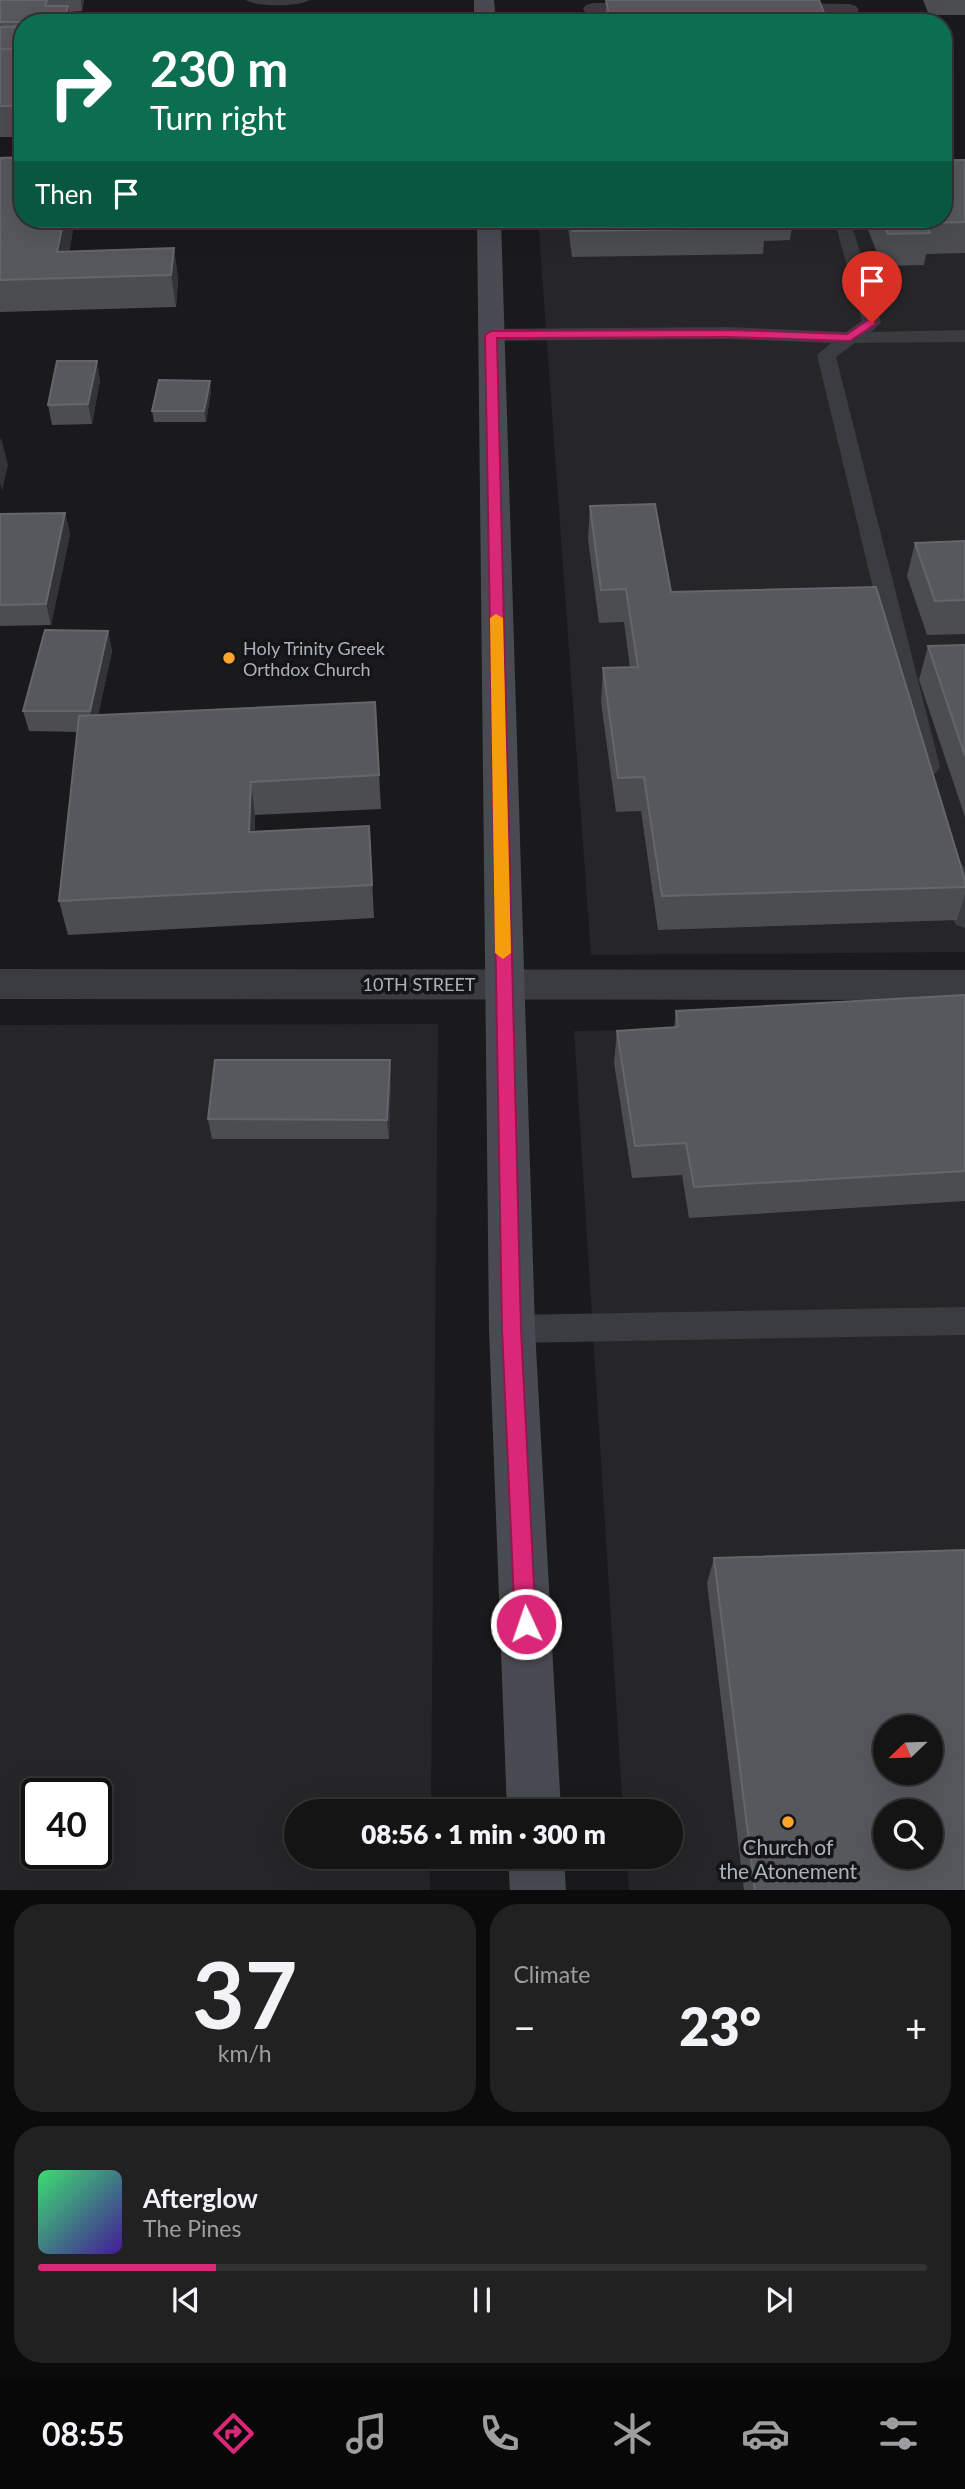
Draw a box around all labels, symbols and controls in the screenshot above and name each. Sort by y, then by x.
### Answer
text: 230 m [150,39,288,97]
icon: right [35,42,126,133]
text: Turn right [150,98,286,137]
icon: arrive [107,175,145,213]
text: Then [35,178,93,210]
pin [842,251,902,323]
icon: arrive [853,262,891,300]
place label: Holy Trinity Greek Orthdox Church [243,637,386,680]
marker: Holy Trinity Greek Orthdox Church [221,650,237,666]
street label: 10TH STREET [363,973,476,995]
position arrow [489,1587,563,1661]
north arrow [873,1715,943,1785]
map controls [873,1715,943,1869]
speed limit sign: 40 [21,1778,112,1869]
button: search [873,1799,943,1869]
marker: Church of the Atonement [780,1814,796,1830]
text: 08:56 · 1 min · 300 m [361,1818,606,1850]
place label: Church of the Atonement [719,1834,858,1883]
text: 37 [192,1939,298,2048]
text: Climate [514,1960,590,1988]
text: 23° [679,1995,761,2057]
text: − [514,2004,536,2050]
text: + [905,2004,927,2050]
text: km/h [218,2039,272,2067]
text: Afterglow [143,2182,258,2214]
text: The Pines [143,2214,241,2242]
icon: previous [167,2281,205,2319]
icon: pause [463,2281,501,2319]
icon: next [760,2281,798,2319]
icon: directions [209,2409,258,2458]
icon: music [342,2409,391,2458]
icon: phone [475,2409,524,2458]
icon: climate [608,2409,657,2458]
icon: car [741,2409,790,2458]
icon: filters [874,2409,923,2458]
text: 08:55 [42,2414,125,2453]

